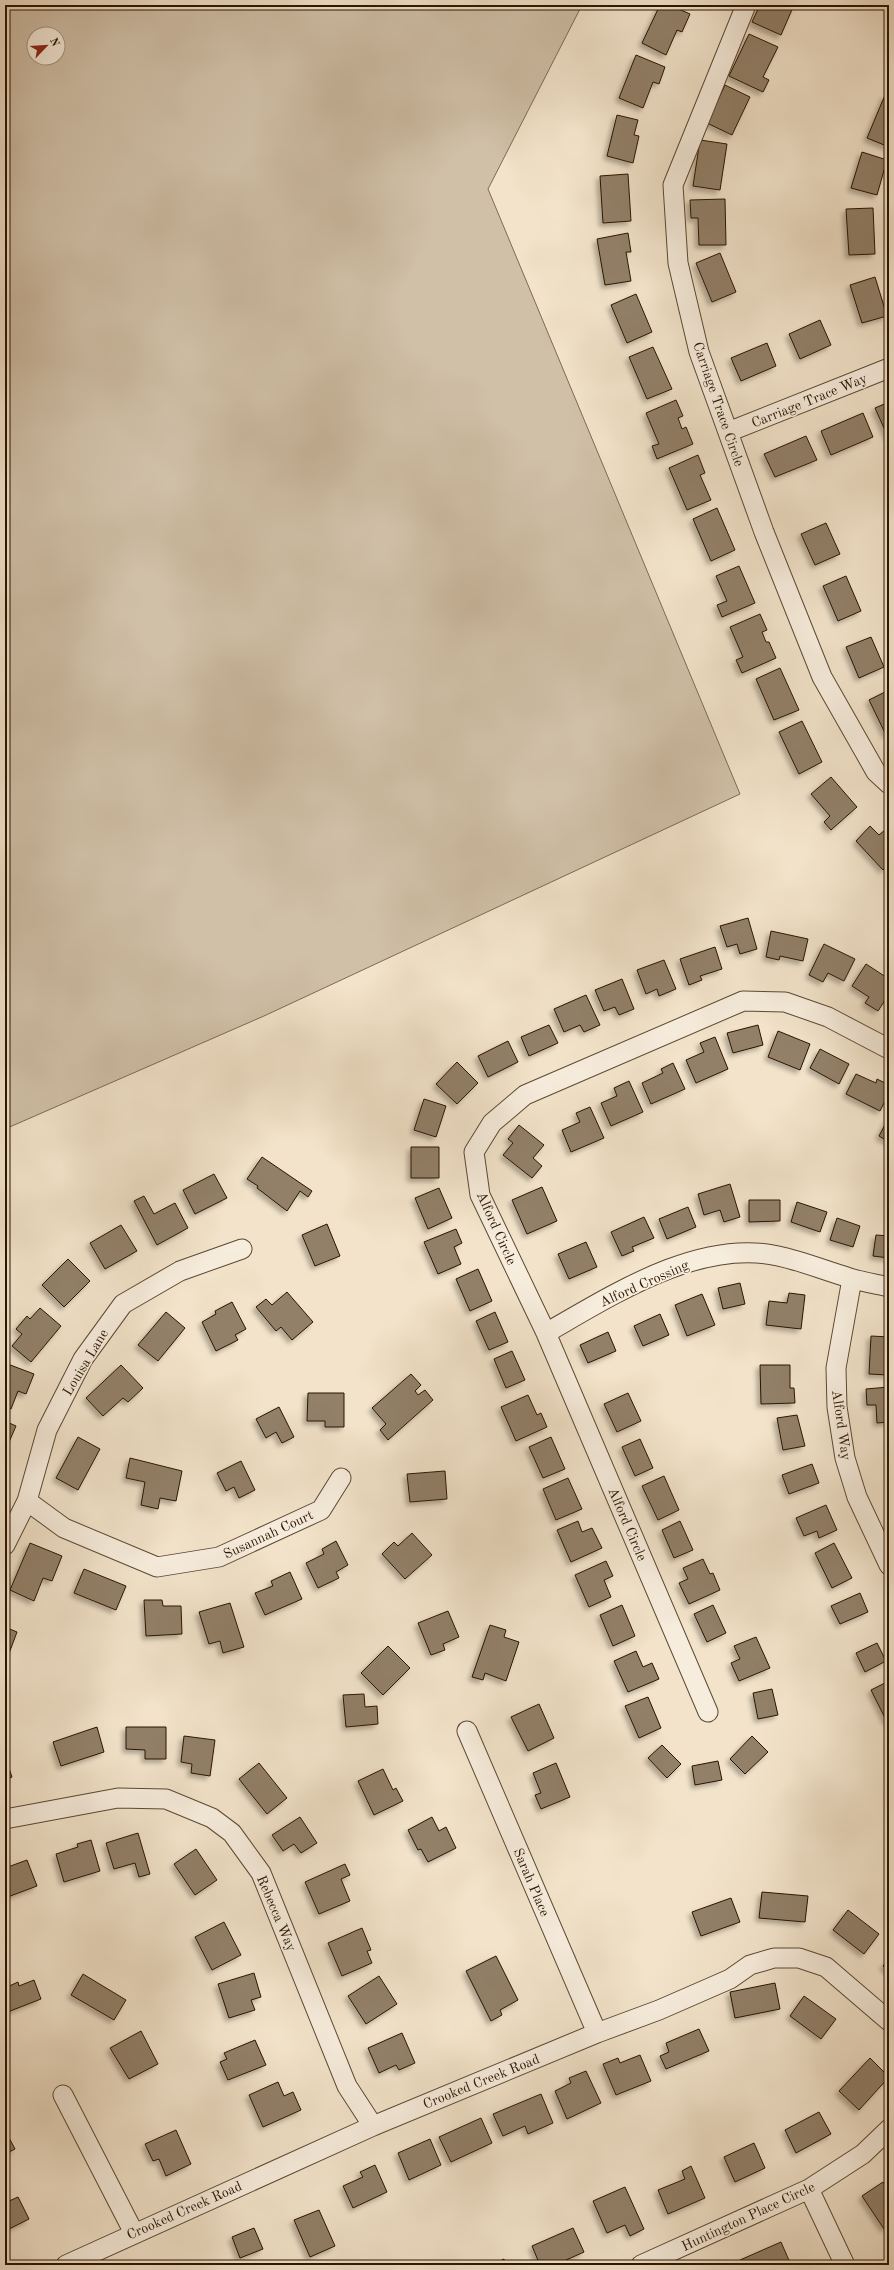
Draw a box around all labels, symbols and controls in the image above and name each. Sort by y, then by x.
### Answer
north arrow [26,26,66,66]
text: N [47,36,61,49]
street label: Carriage Trace Circle [690,340,746,468]
street label: Carriage Trace Way [750,371,870,431]
street label: Alford Circle [474,1190,518,1267]
street label: Alford Crossing [598,1258,692,1310]
street label: Louisa Lane [61,1327,111,1398]
street label: Alford Way [829,1389,853,1462]
street label: Alford Circle [605,1486,649,1563]
street label: Susannah Court [221,1508,315,1562]
street label: Sarah Place [510,1846,552,1919]
street label: Rebecca Way [254,1873,299,1954]
street label: Crooked Creek Road [421,2052,542,2112]
street label: Crooked Creek Road [125,2179,244,2243]
street label: Huntington Place Circle [680,2180,817,2254]

